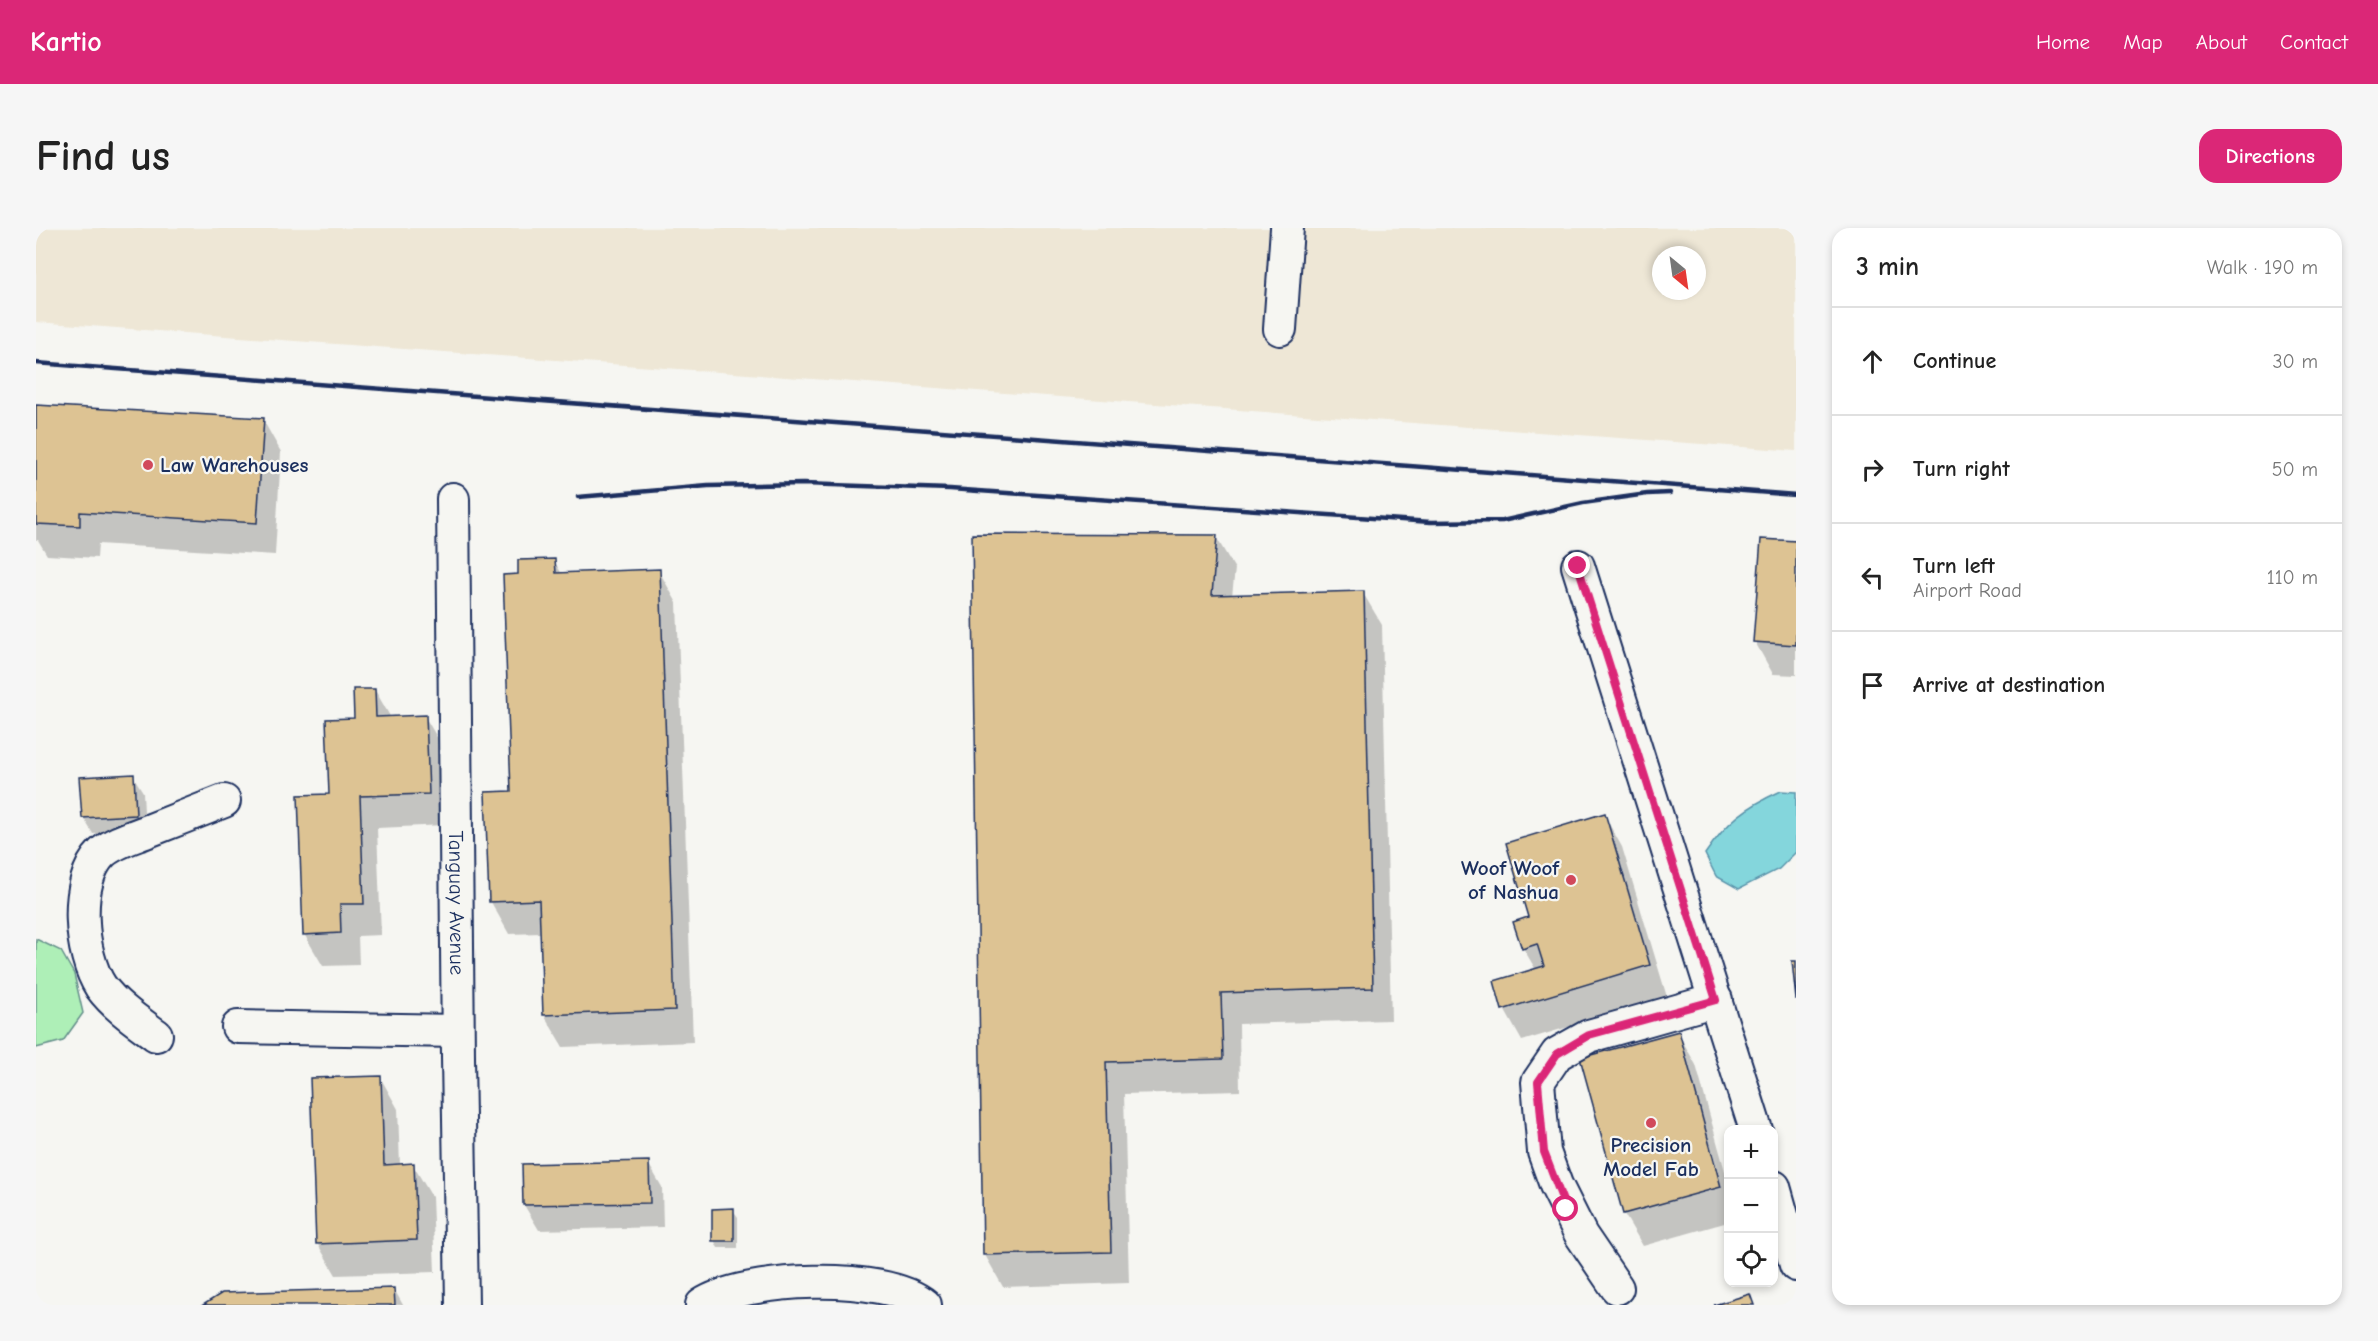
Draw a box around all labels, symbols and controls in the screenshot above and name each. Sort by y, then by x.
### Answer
text: Kartio [30,26,102,58]
text: Home [2036,30,2090,54]
text: Map [2123,30,2163,54]
text: About [2196,30,2247,54]
text: Contact [2280,30,2348,54]
button: Directions [2199,129,2342,183]
text: Find us [36,132,170,181]
north arrow [1652,246,1706,300]
text: 3 min [1856,252,1919,282]
text: Walk · 190 m [2207,256,2318,279]
icon: ahead [1856,345,1889,378]
text: Continue [1913,348,1996,374]
text: 30 m [2272,350,2318,373]
place label: Law Warehouses [160,453,309,477]
icon: right [1856,453,1889,486]
text: Turn right [1913,456,2010,482]
marker: Law Warehouses [141,458,155,472]
text: 50 m [2272,458,2318,481]
route end [1564,552,1590,578]
text: Turn left [1913,553,1995,579]
icon: left [1856,561,1889,594]
text: 110 m [2267,566,2318,589]
text: Airport Road [1913,579,2022,602]
icon: arrive [1856,669,1889,702]
text: Arrive at destination [1913,672,2105,698]
street label: Tanguay Avenue [444,831,469,975]
place label: Woof Woof of Nashua [1461,856,1560,904]
marker: Woof Woof of Nashua [1564,873,1578,887]
marker: Precision Model Fab [1644,1116,1658,1130]
map controls [1724,1125,1778,1287]
button: + [1724,1125,1778,1179]
place label: Precision Model Fab [1603,1133,1699,1181]
button: − [1724,1179,1778,1233]
route start [1552,1195,1578,1221]
button: locate [1724,1233,1778,1287]

